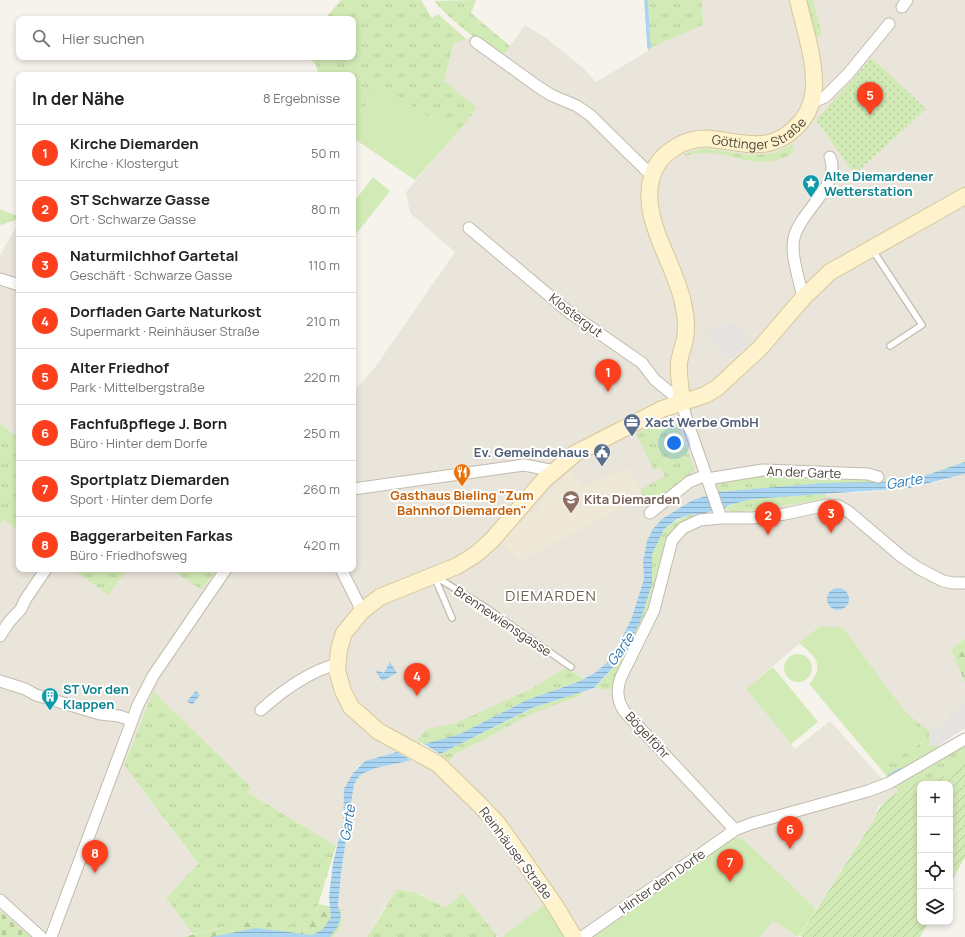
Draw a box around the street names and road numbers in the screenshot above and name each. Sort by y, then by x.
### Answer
street label: Göttinger Straße [711,113,810,153]
street label: Klostergut [546,289,606,341]
street label: An der Garte [766,462,842,482]
street label: Brennewiensgasse [451,582,556,660]
street label: Bögelföhr [621,707,675,763]
street label: Reinhäuser Straße [475,803,557,903]
street label: Hinter dem Dorfe [615,844,709,917]

